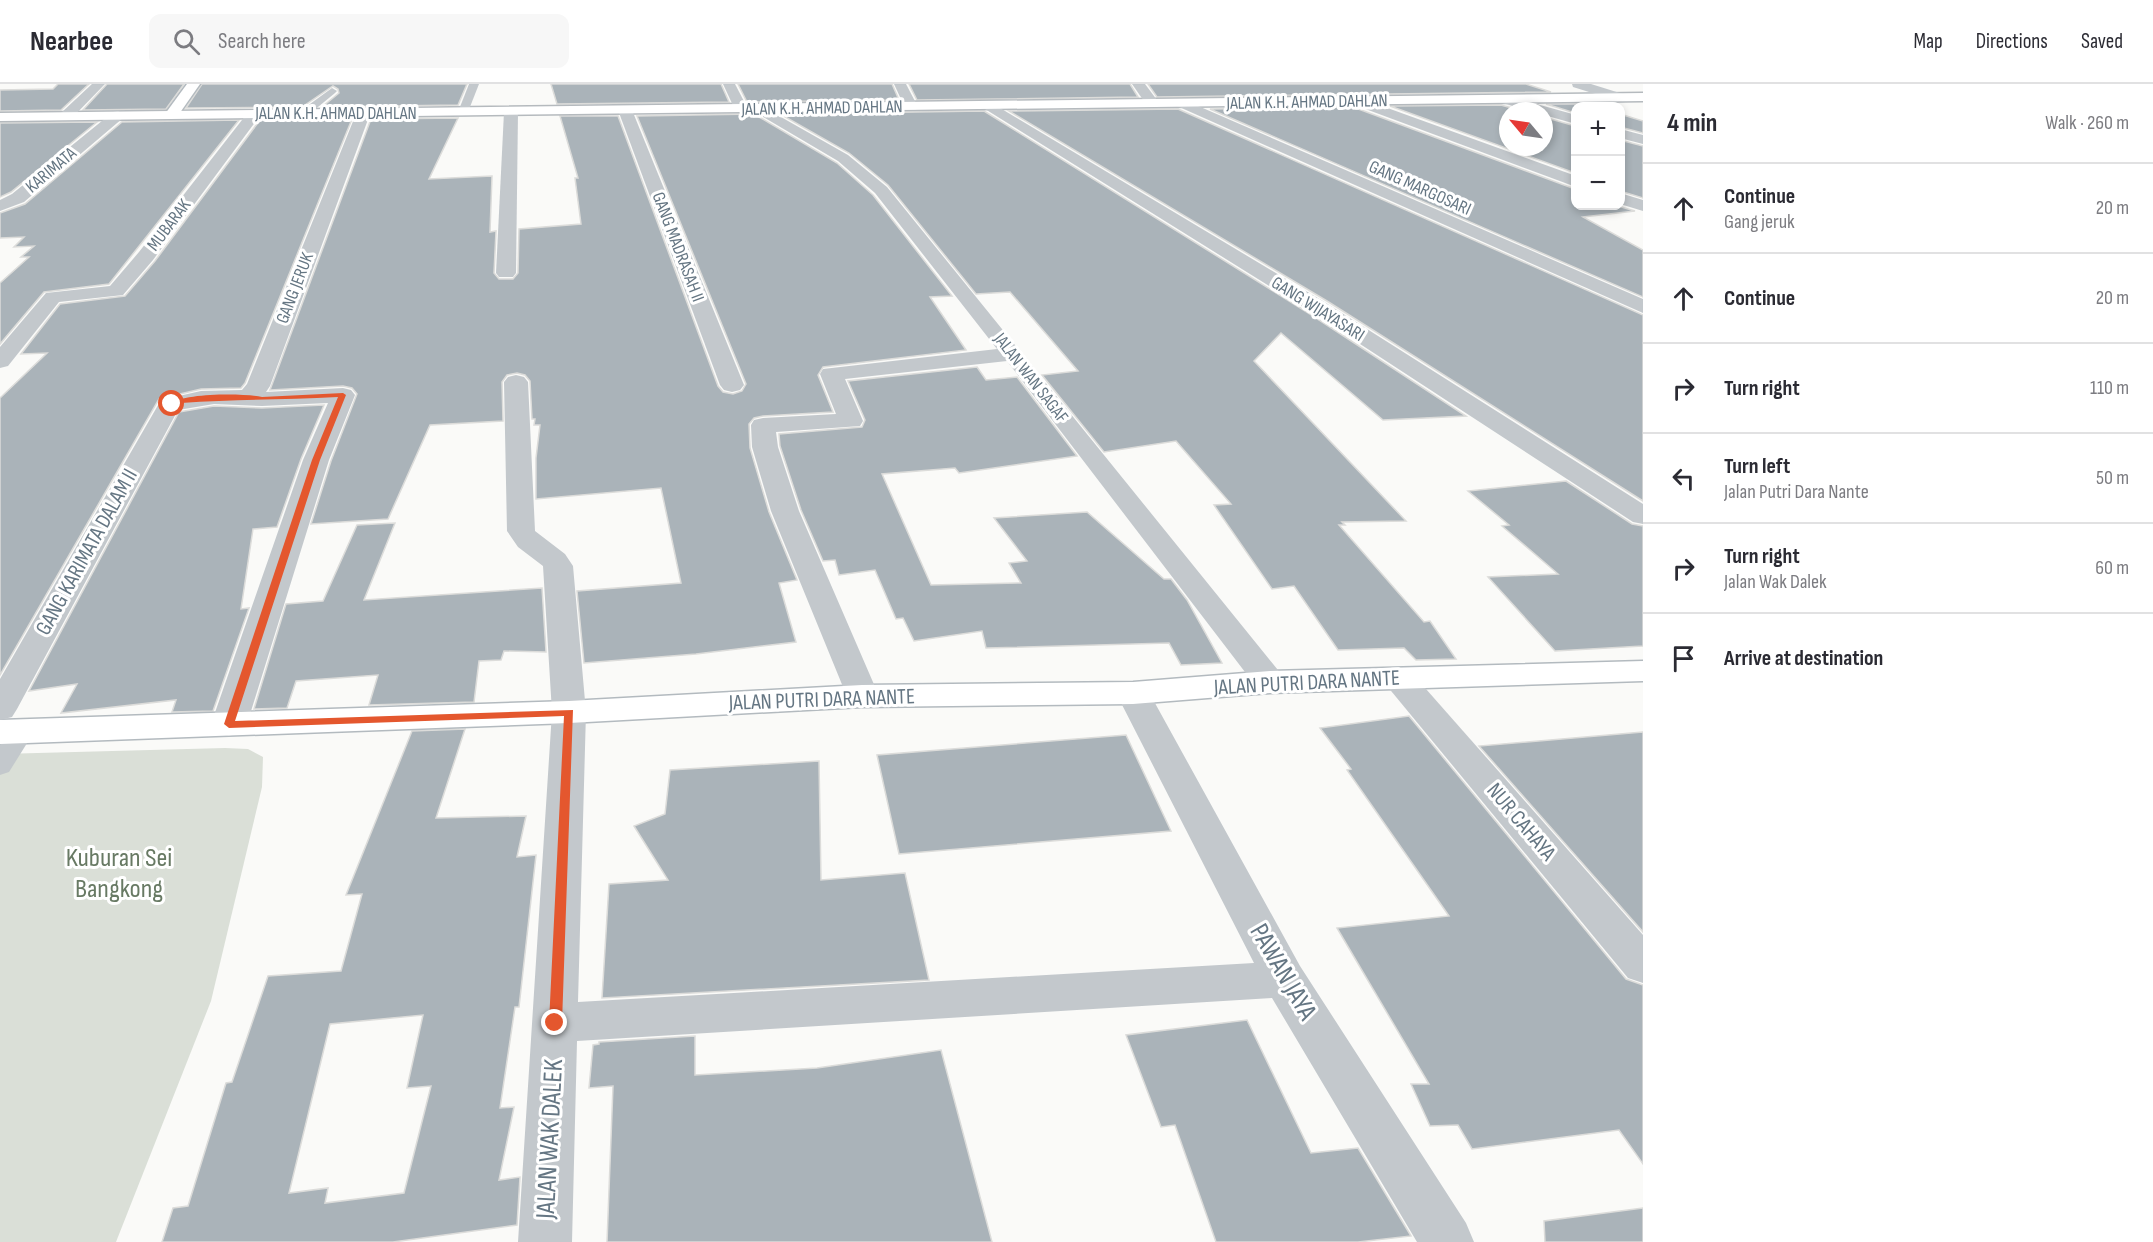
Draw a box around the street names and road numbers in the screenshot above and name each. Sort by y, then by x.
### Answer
street label: JALAN K.H. AHMAD DAHLAN [1225,90,1388,114]
street label: JALAN K.H. AHMAD DAHLAN [740,96,903,120]
street label: JALAN K.H. AHMAD DAHLAN [254,103,417,124]
street label: KARIMATA [21,143,81,197]
street label: GANG MARGOSARI [1366,156,1474,220]
street label: GANG MADRASAH II [647,189,709,305]
street label: MUBARAK [143,194,196,255]
street label: GANG JERUK [272,249,318,326]
street label: GANG WIJAYASARI [1268,272,1368,346]
street label: JALAN WAN SAGAF [989,328,1073,427]
street label: GANG KARIMATA DALAM II [30,464,144,640]
street label: JALAN PUTRI DARA NANTE [1212,665,1401,701]
street label: JALAN PUTRI DARA NANTE [727,683,916,717]
street label: NUR CAHAYA [1481,778,1562,867]
street label: PAWAN JAYA [1243,918,1324,1026]
street label: JALAN WAK DALEK [530,1058,570,1221]

